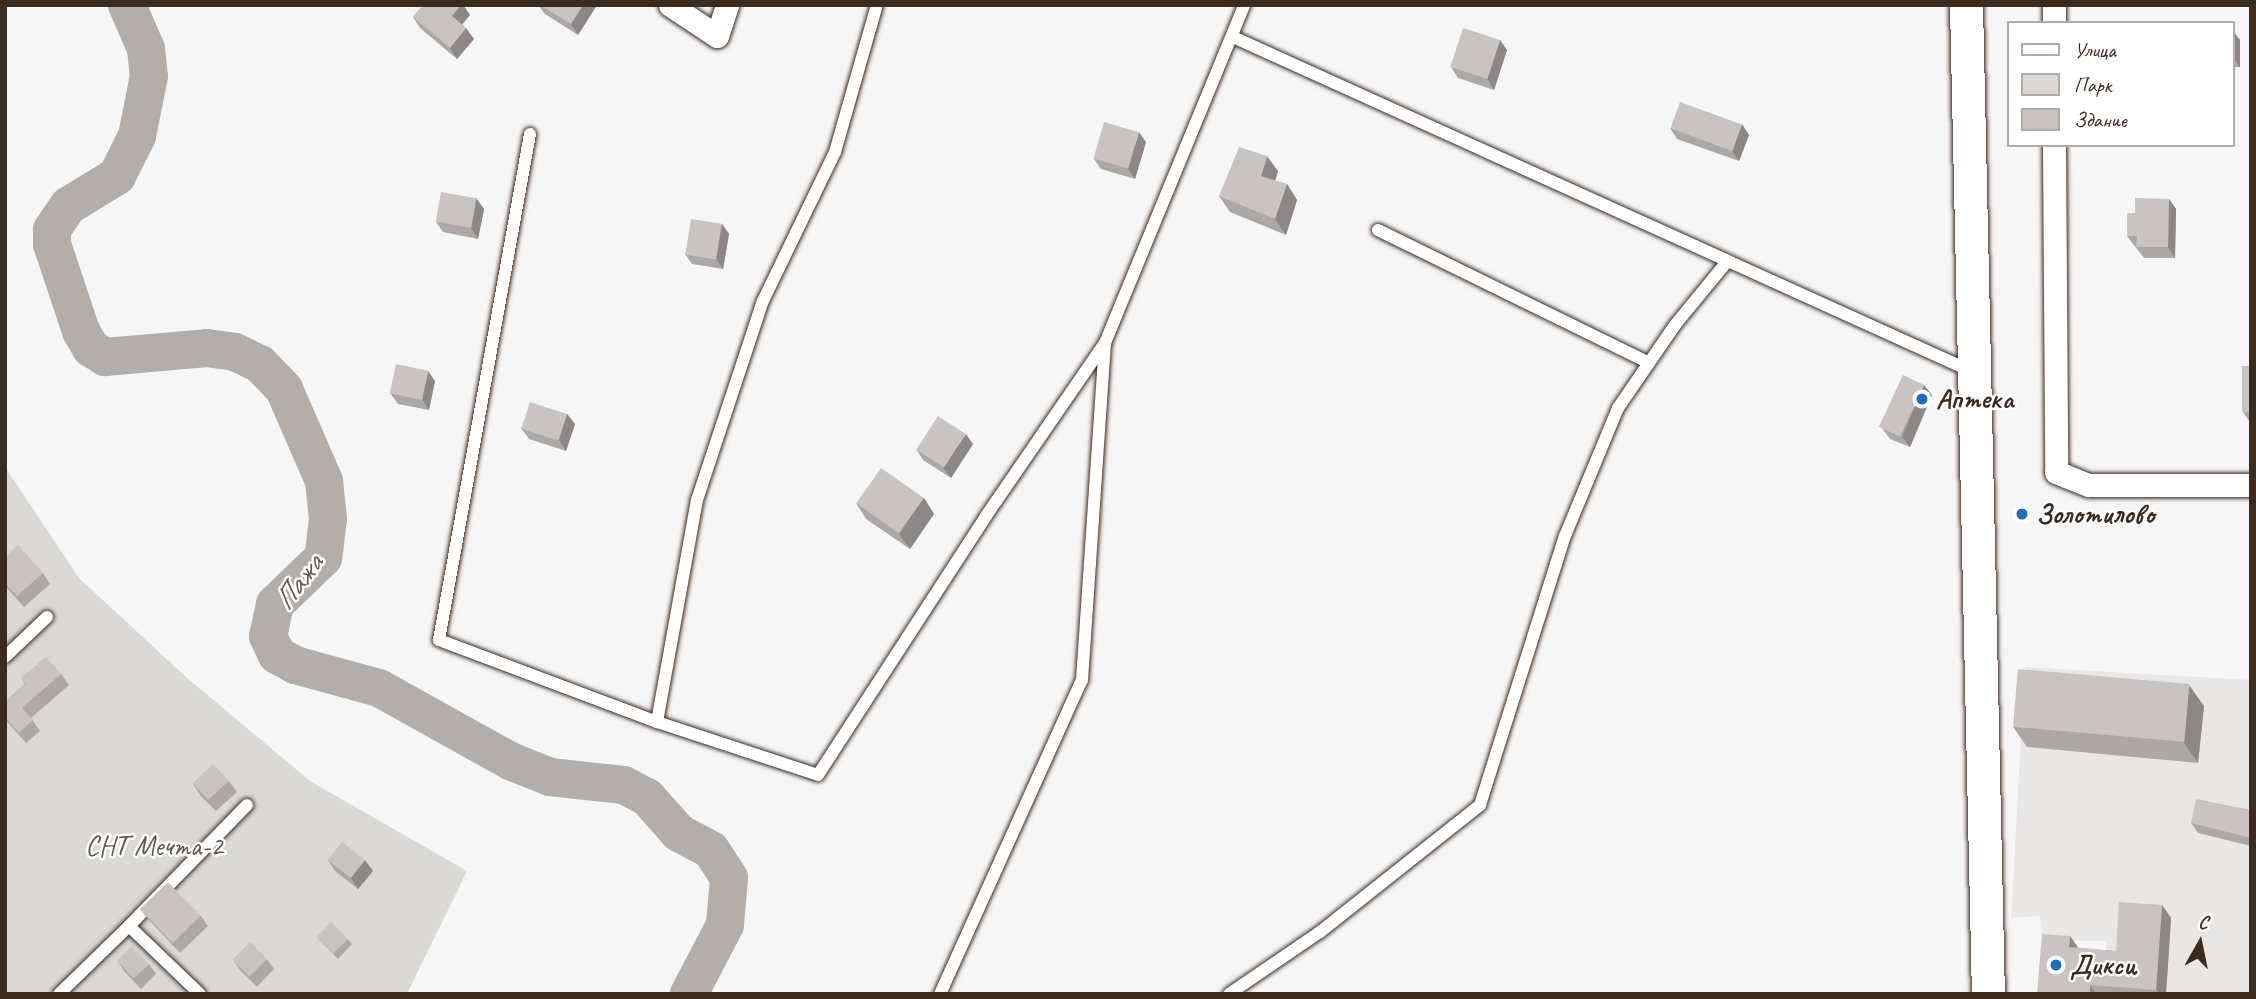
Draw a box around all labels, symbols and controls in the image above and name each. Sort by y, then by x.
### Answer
legend [2008,21,2235,147]
text: Улица [2074,37,2116,63]
text: Парк [2074,72,2111,98]
text: Здание [2074,107,2127,133]
place label: Аптека [1936,382,2014,416]
marker: Аптека [1914,391,1930,407]
place label: Золотилово [2036,497,2154,531]
marker: Золотилово [2014,506,2030,522]
water label: Пажа [266,547,330,617]
park label: СНТ Мечта-2 [85,829,223,863]
north arrow [2165,908,2235,978]
text: С [2197,910,2210,935]
place label: Дикси [2070,948,2136,982]
marker: Дикси [2048,957,2064,973]

